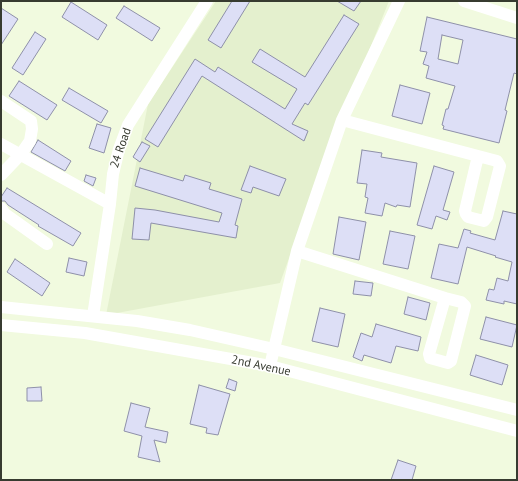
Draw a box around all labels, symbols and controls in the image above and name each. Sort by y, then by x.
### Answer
street label: 24 Road [107,126,135,170]
street label: 2nd Avenue [230,353,292,379]

